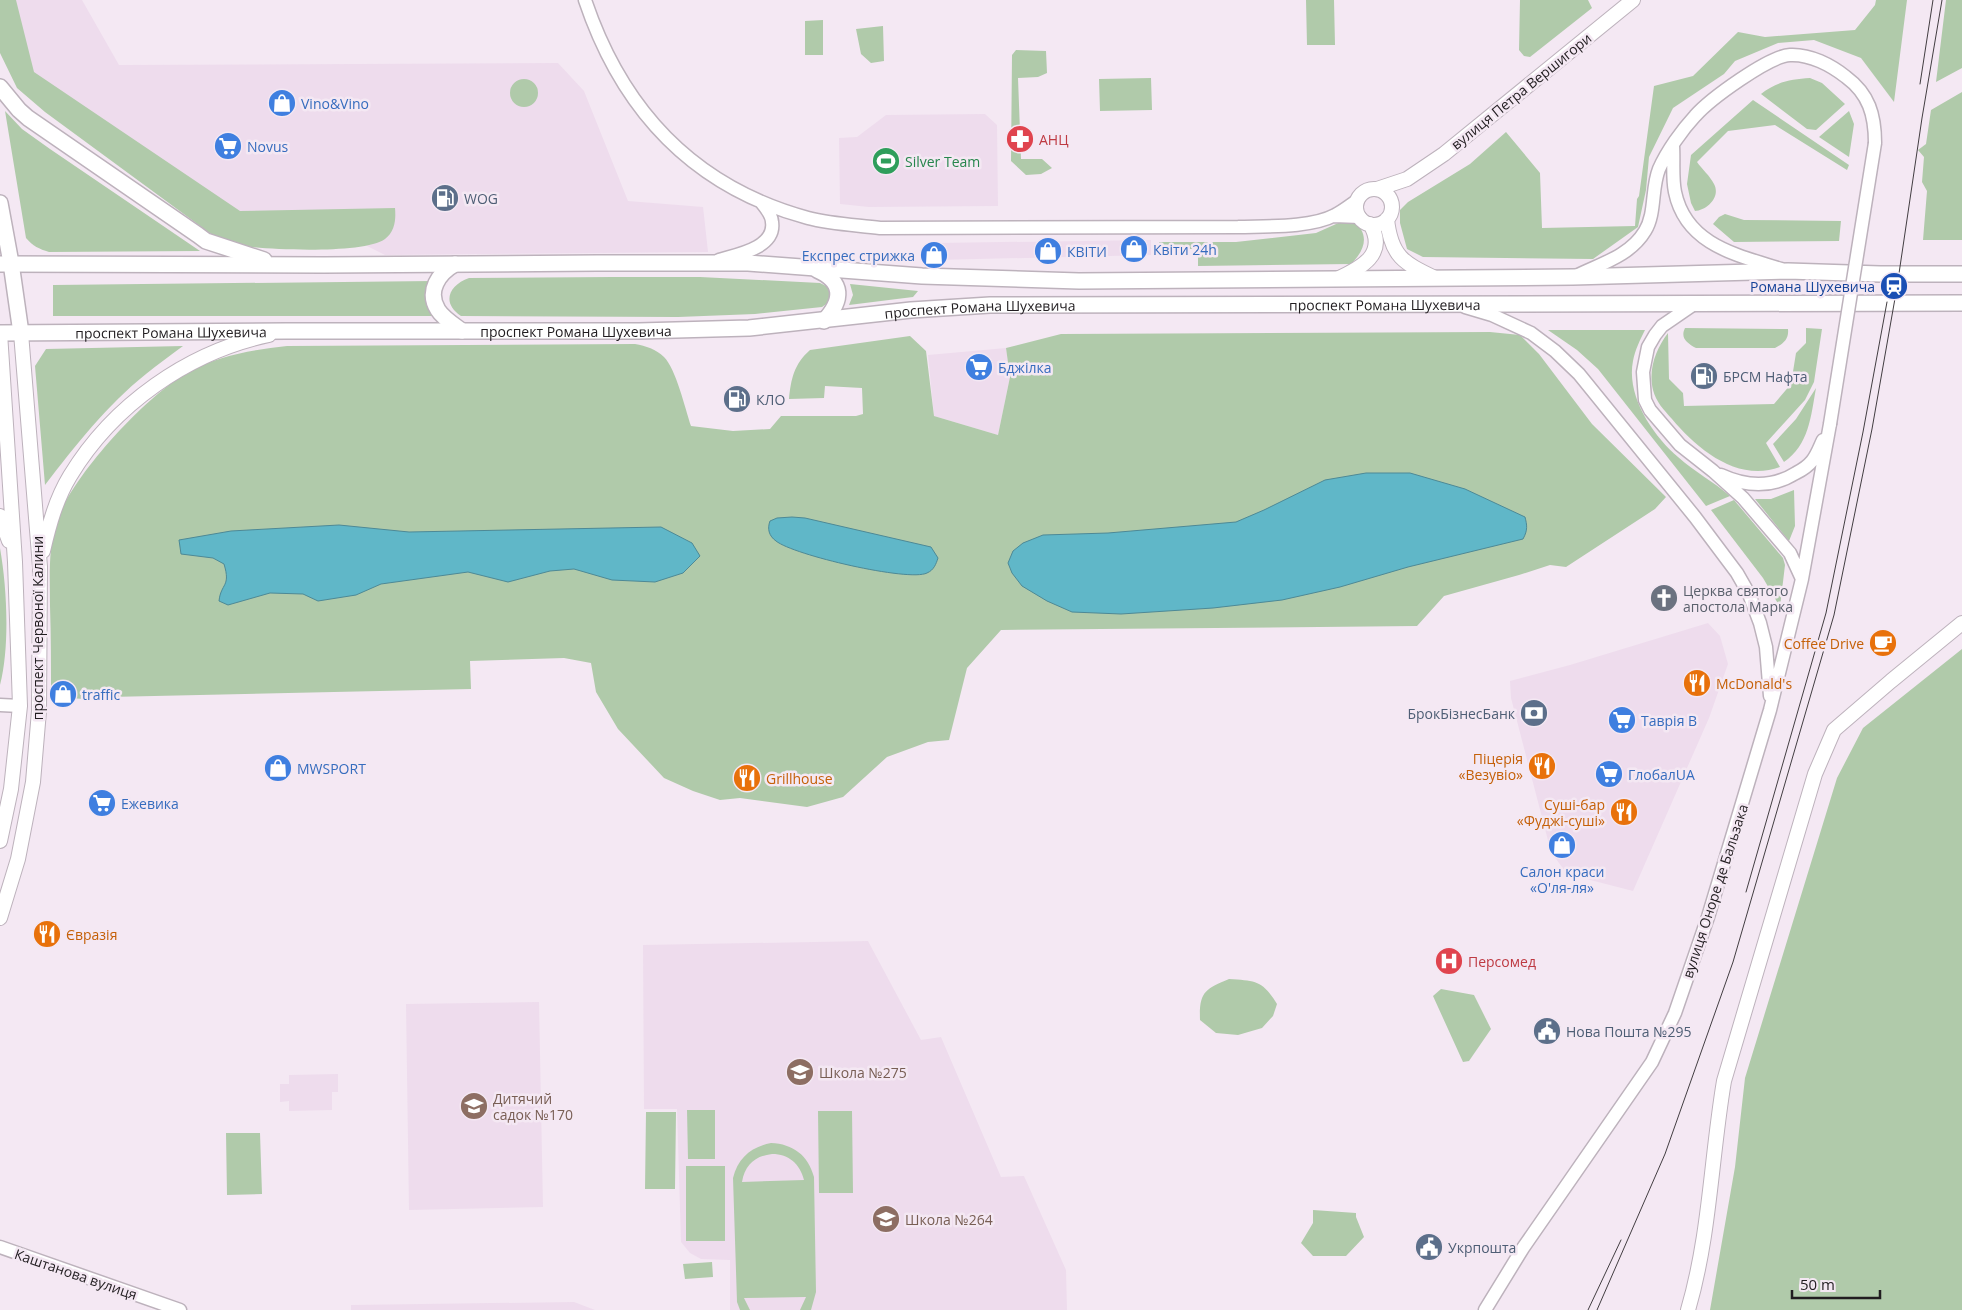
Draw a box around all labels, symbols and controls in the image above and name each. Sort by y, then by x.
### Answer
street label: вулиця Петра Вершигори [1447,28,1595,154]
shop icon: Vino&Vino [267,88,297,118]
place label: Vino&Vino [301,94,369,113]
pharmacy icon: АНЦ [1005,124,1035,154]
place label: АНЦ [1039,130,1069,149]
supermarket icon: Novus [213,131,243,161]
place label: Novus [247,137,289,156]
sports icon: Silver Team [871,146,901,176]
place label: Silver Team [905,152,980,171]
fuel station icon: WOG [430,183,460,213]
place label: WOG [464,189,498,208]
shop icon: Квіти 24h [1119,234,1149,264]
shop icon: КВІТИ [1033,236,1063,266]
shop icon: Експрес стрижка [919,240,949,270]
place label: Квіти 24h [1153,240,1217,259]
place label: КВІТИ [1067,242,1107,261]
place label: Експрес стрижка [802,246,915,265]
station icon: Романа Шухевича [1879,271,1909,301]
place label: Романа Шухевича [1750,277,1875,296]
street label: проспект Романа Шухевича [1289,294,1481,314]
street label: проспект Романа Шухевича [883,295,1076,322]
street label: проспект Романа Шухевича [480,321,672,341]
street label: проспект Романа Шухевича [75,322,267,342]
supermarket icon: Бджілка [964,352,994,382]
place label: Бджілка [998,358,1051,377]
fuel station icon: БРСМ Нафта [1689,361,1719,391]
place label: БРСМ Нафта [1723,367,1808,386]
fuel station icon: КЛО [722,384,752,414]
place label: КЛО [756,390,785,409]
street label: проспект Червоної Калини [28,536,47,720]
place label: Церква святого апостола Марка [1683,581,1793,616]
church icon: Церква святого апостола Марка [1649,583,1679,613]
cafe icon: Coffee Drive [1868,628,1898,658]
place label: Coffee Drive [1784,634,1864,653]
restaurant icon: McDonald's [1682,668,1712,698]
place label: McDonald's [1716,674,1792,693]
shop icon: traffic [48,679,78,709]
place label: traffic [82,685,120,704]
bank icon: БрокБізнесБанк [1519,698,1549,728]
place label: БрокБізнесБанк [1407,704,1516,723]
supermarket icon: Таврія В [1607,705,1637,735]
place label: Таврія В [1641,711,1697,730]
place label: Піцерія «Везувіо» [1458,749,1523,784]
restaurant icon: Піцерія «Везувіо» [1527,751,1557,781]
shop icon: MWSPORT [263,753,293,783]
place label: MWSPORT [297,759,366,778]
supermarket icon: ГлобалUA [1594,759,1624,789]
restaurant icon: Grillhouse [732,763,762,793]
place label: ГлобалUA [1628,765,1695,784]
place label: Grillhouse [766,769,833,788]
supermarket icon: Ежевика [87,788,117,818]
place label: Ежевика [121,794,179,813]
place label: Суші-бар «Фуджі-суші» [1517,795,1605,830]
restaurant icon: Суші-бар «Фуджі-суші» [1609,797,1639,827]
street label: вулиця Оноре де Бальзака [1678,801,1752,981]
shop icon: Салон краси «О'ля-ля» [1547,830,1577,860]
place label: Салон краси «О'ля-ля» [1520,862,1604,897]
restaurant icon: Євразія [32,919,62,949]
place label: Євразія [66,925,117,944]
hospital icon: Персомед [1434,946,1464,976]
place label: Персомед [1468,952,1536,971]
public building icon: Нова Пошта №295 [1532,1016,1562,1046]
place label: Нова Пошта №295 [1566,1022,1692,1041]
school or university icon: Школа №275 [785,1057,815,1087]
place label: Школа №275 [819,1063,907,1082]
place label: Дитячий садок №170 [493,1089,573,1124]
school or university icon: Дитячий садок №170 [459,1091,489,1121]
school or university icon: Школа №264 [871,1204,901,1234]
place label: Школа №264 [905,1210,993,1229]
public building icon: Укрпошта [1414,1232,1444,1262]
place label: Укрпошта [1448,1238,1516,1257]
street label: Каштанова вулиця [12,1244,140,1304]
scale bar [1792,1268,1880,1300]
text: 50 m [1800,1274,1835,1294]

